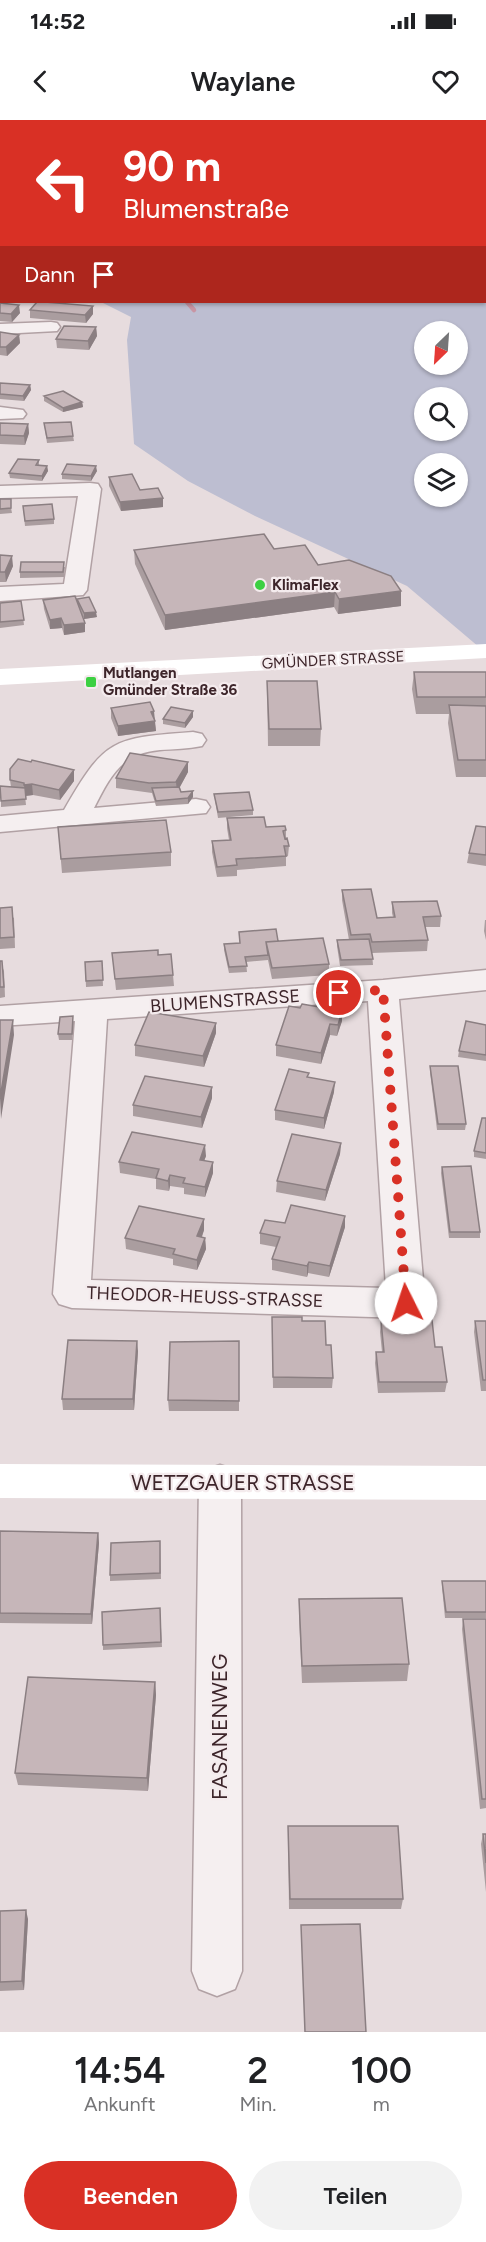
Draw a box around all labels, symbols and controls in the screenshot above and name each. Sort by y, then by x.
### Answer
text: 14:52 [30,8,85,35]
icon: back [24,65,57,98]
text: Waylane [191,65,295,98]
icon: heart [429,65,462,98]
text: 90 m [123,141,221,192]
icon: left [24,144,102,222]
text: Blumenstraße [123,192,289,225]
icon: arrive [87,258,120,291]
text: Dann [24,261,75,288]
north arrow [414,321,468,375]
map controls [414,321,468,507]
button: search [414,387,468,441]
button: layers [414,453,468,507]
place label: KlimaFlex [272,576,339,594]
marker: KlimaFlex [253,578,267,592]
street label: GMÜNDER STRASSE [261,647,405,673]
place label: Mutlangen Gmünder Straße 36 [103,664,238,699]
marker: Mutlangen Gmünder Straße 36 [84,675,98,689]
pin [313,967,364,1018]
icon: arrive [322,976,355,1009]
street label: BLUMENSTRASSE [149,985,301,1017]
position arrow [374,1271,438,1335]
street label: THEODOR-HEUSS-STRASSE [86,1282,324,1312]
street label: WETZGAUER STRASSE [131,1470,355,1495]
street label: FASANENWEG [207,1654,232,1800]
text: 14:54 [74,2049,165,2092]
text: 2 [248,2049,268,2092]
text: 100 [350,2049,412,2092]
text: Ankunft [84,2092,156,2116]
text: Min. [239,2092,276,2116]
text: m [373,2092,390,2116]
button: Beenden [24,2161,237,2230]
button: Teilen [249,2161,462,2230]

